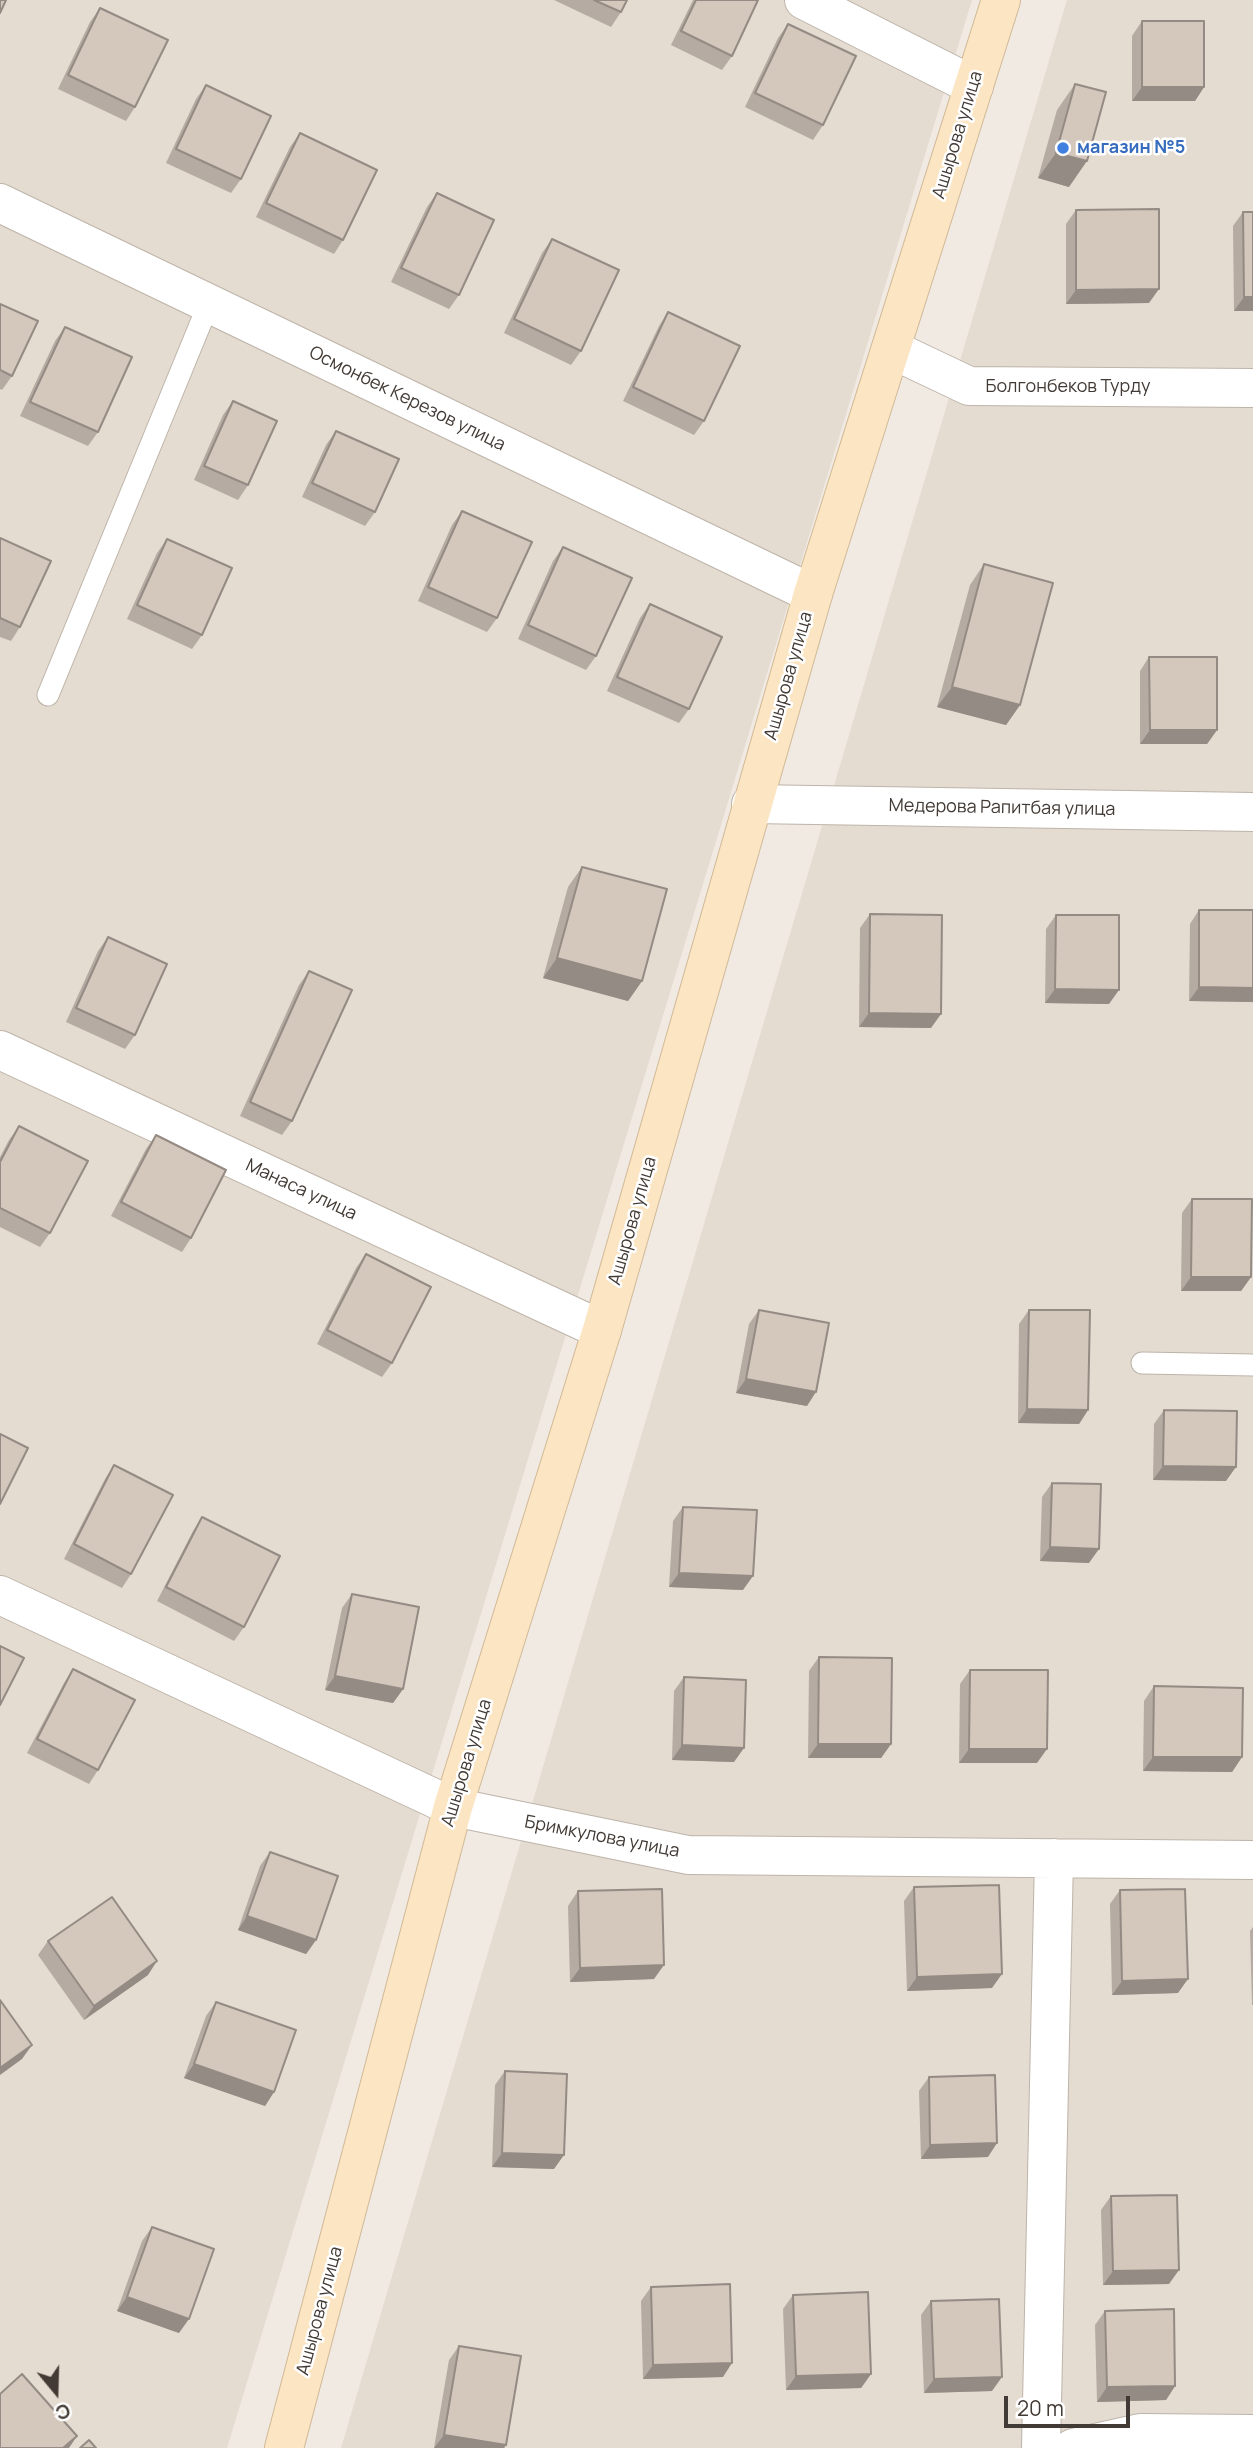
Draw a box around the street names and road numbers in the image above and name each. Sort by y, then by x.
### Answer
street label: Ашырова улица [928,68,988,202]
street label: Осмонбек Керезов улица [305,342,509,456]
street label: Болгонбеков Турду [986,376,1150,398]
street label: Ашырова улица [760,609,818,743]
street label: Медерова Рапитбая улица [888,795,1116,821]
street label: Ашырова улица [604,1154,662,1288]
street label: Манаса улица [242,1155,360,1225]
street label: Ашырова улица [437,1696,497,1830]
street label: Бримкулова улица [523,1811,681,1863]
street label: Ашырова улица [292,2244,348,2378]

